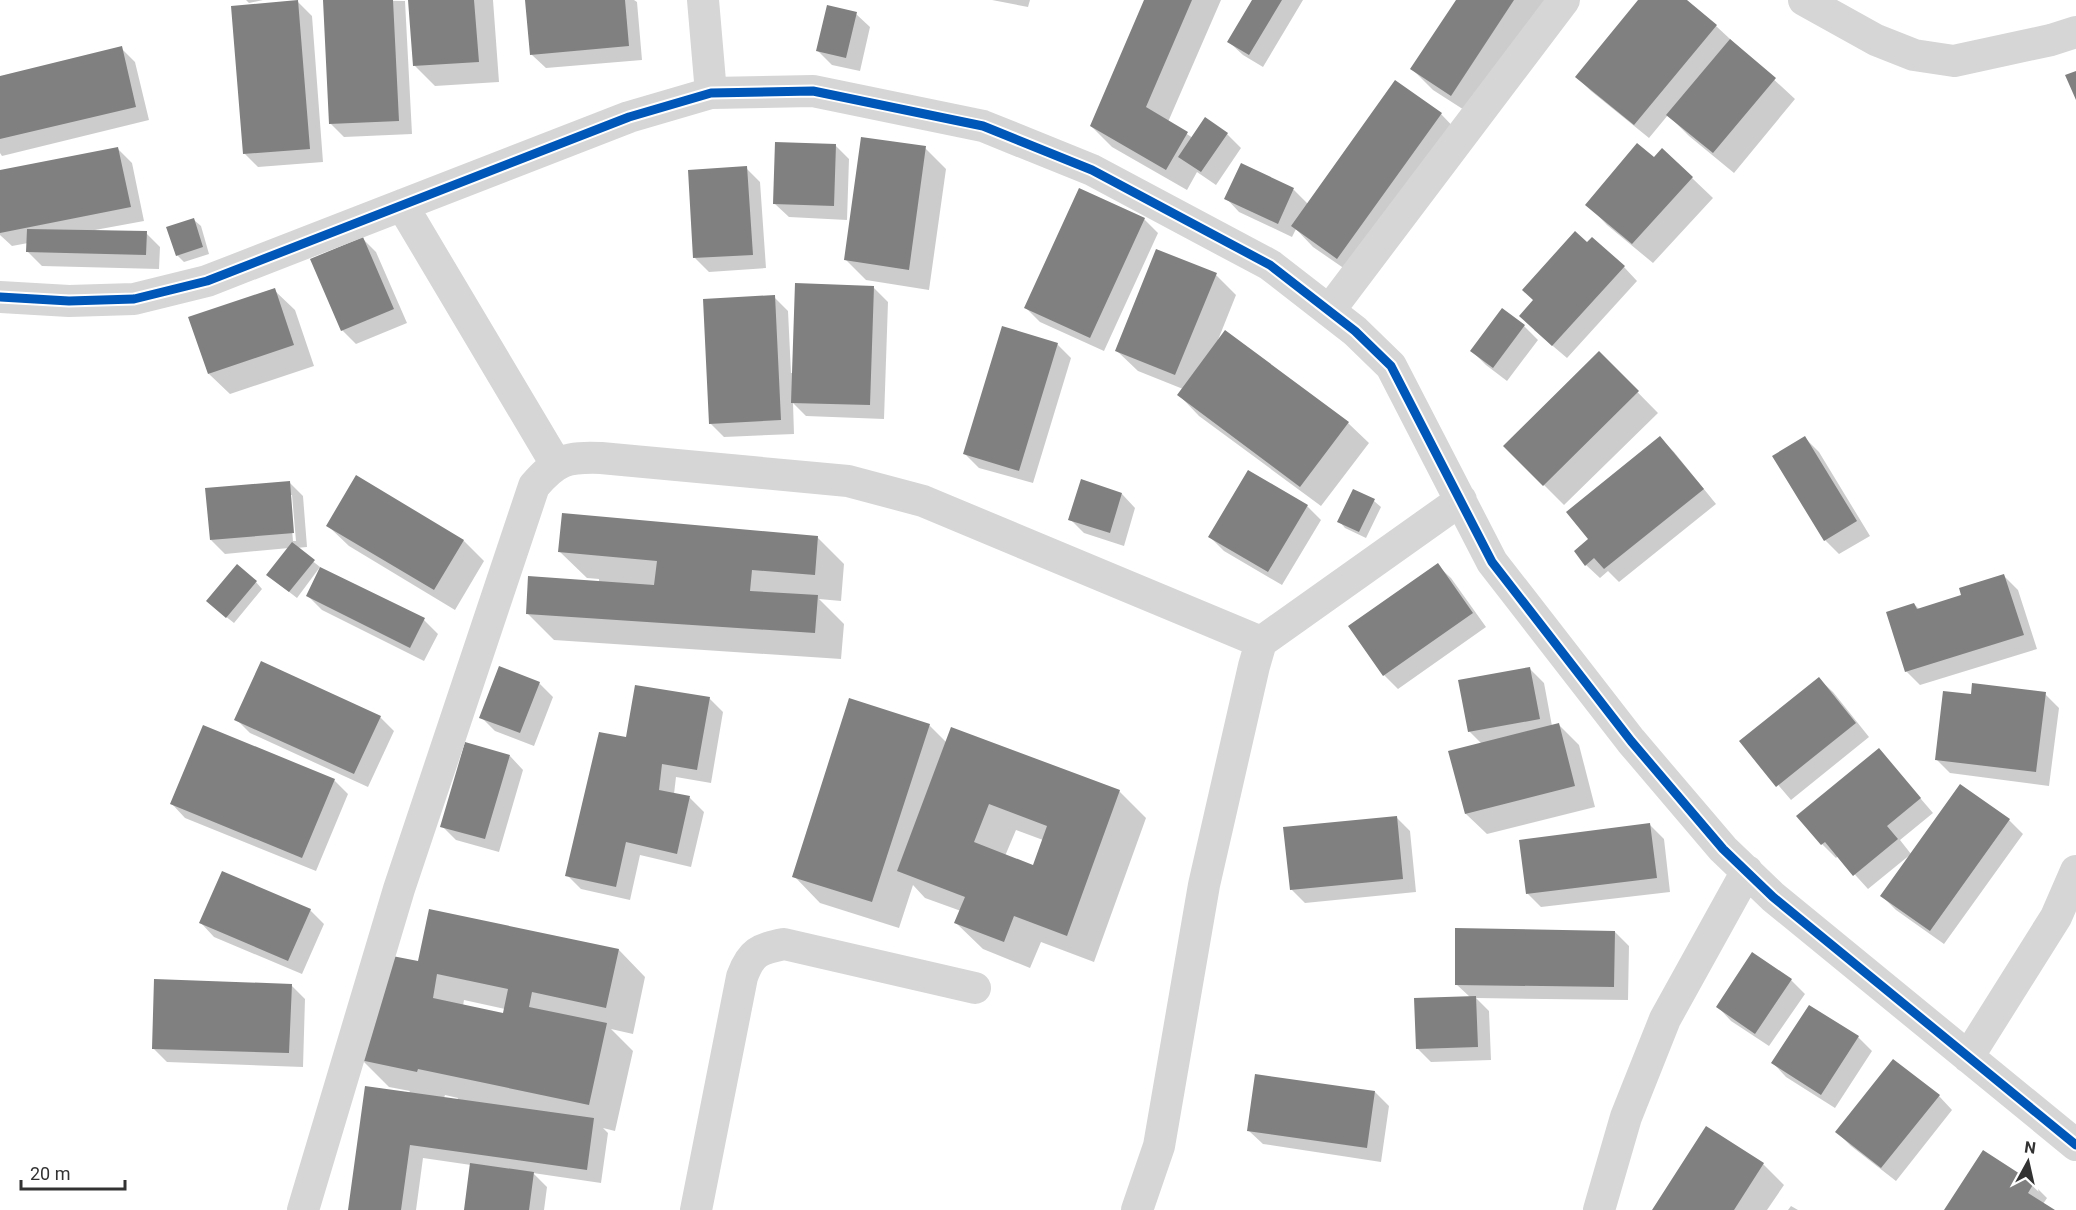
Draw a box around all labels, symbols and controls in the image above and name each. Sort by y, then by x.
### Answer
north arrow [1998,1132,2058,1192]
text: N [2023,1137,2037,1158]
scale bar [21,1153,124,1191]
text: 20 m [30,1163,70,1184]

